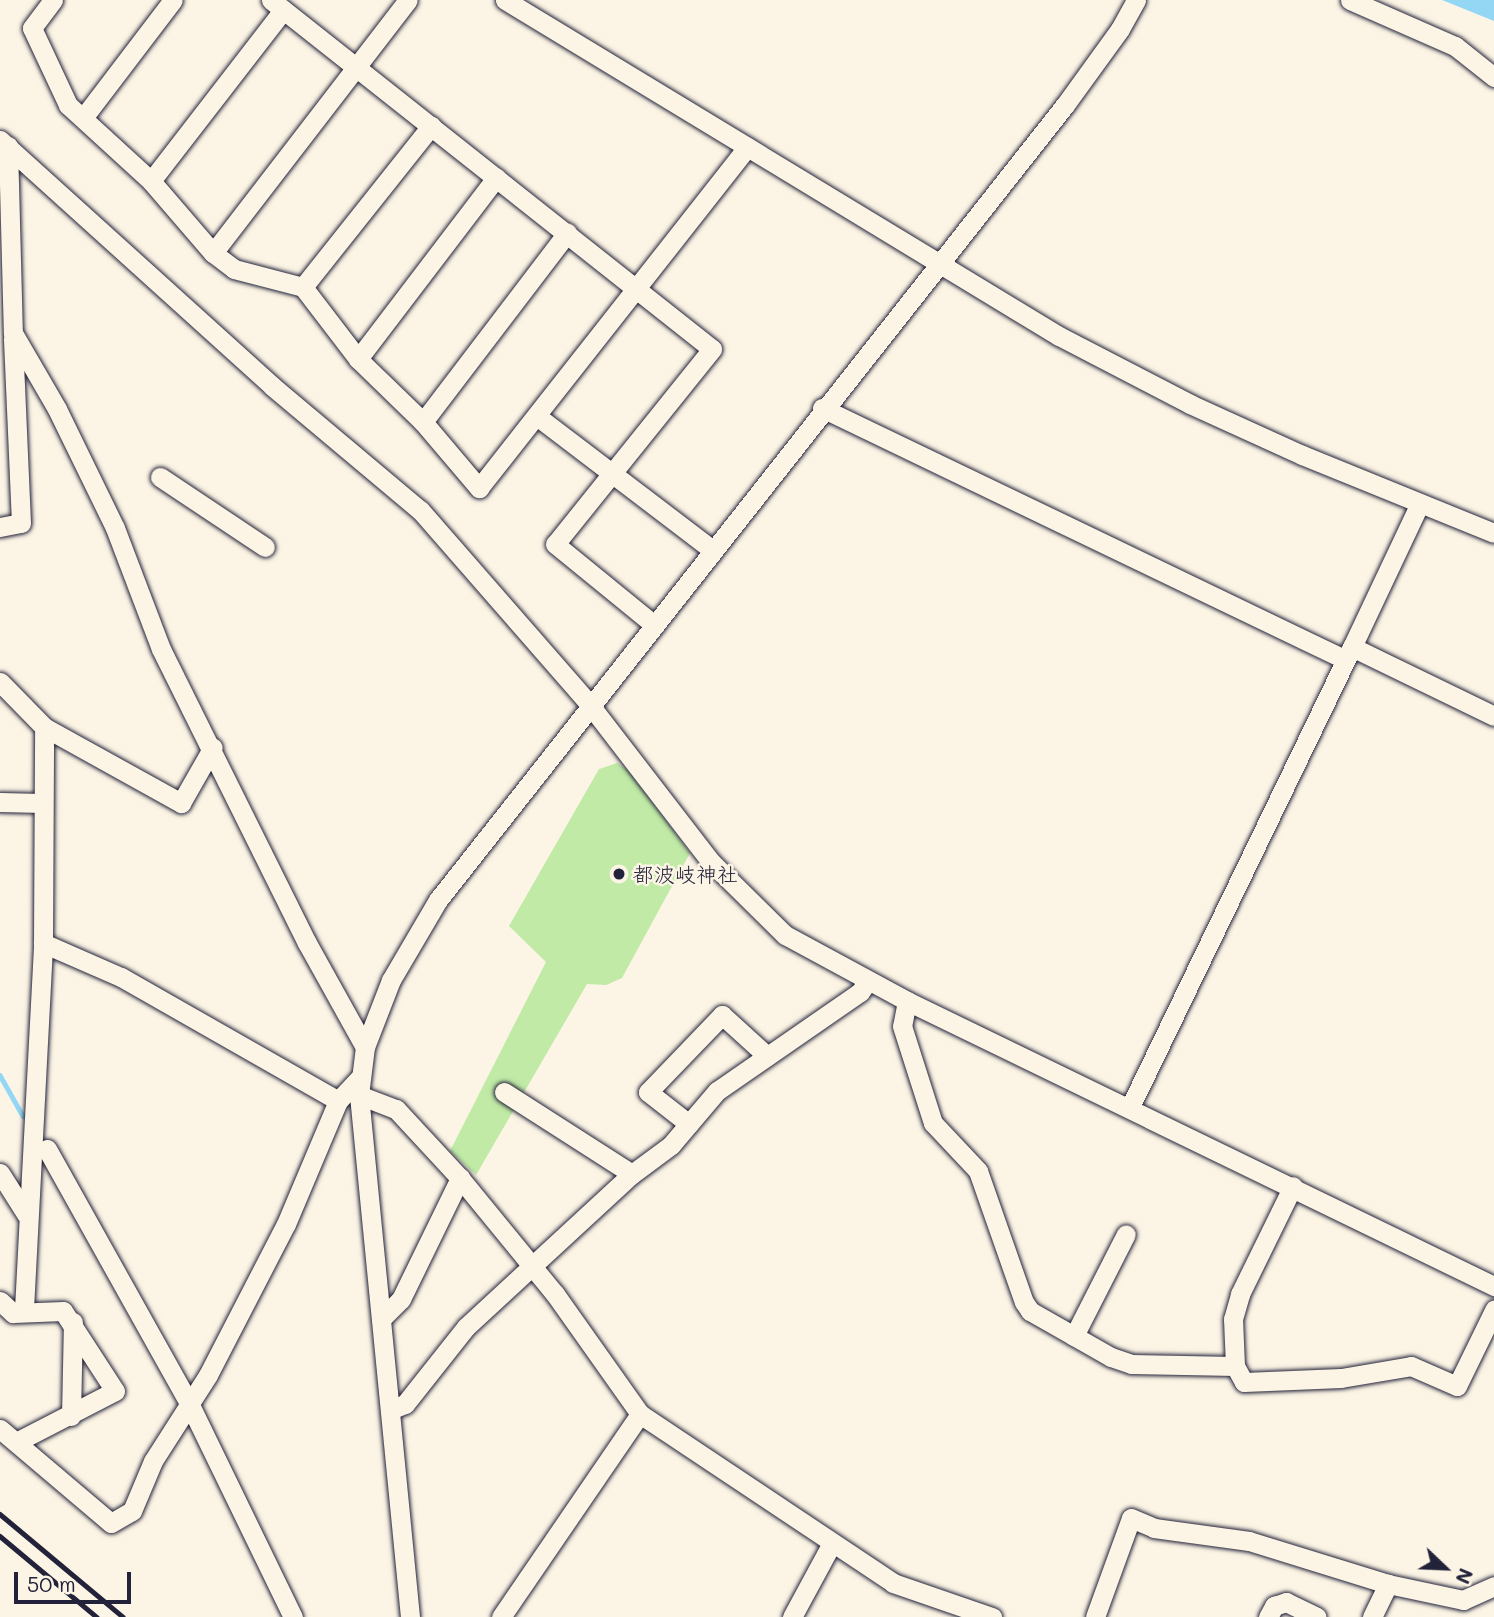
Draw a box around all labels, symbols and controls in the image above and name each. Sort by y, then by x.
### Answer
place label: 都波岐神社 [633,861,738,887]
marker: 都波岐神社 [611,866,627,882]
north arrow [1410,1533,1480,1603]
scale bar [18,1558,135,1602]
text: N [1450,1565,1479,1588]
text: 50 m [27,1570,76,1597]

